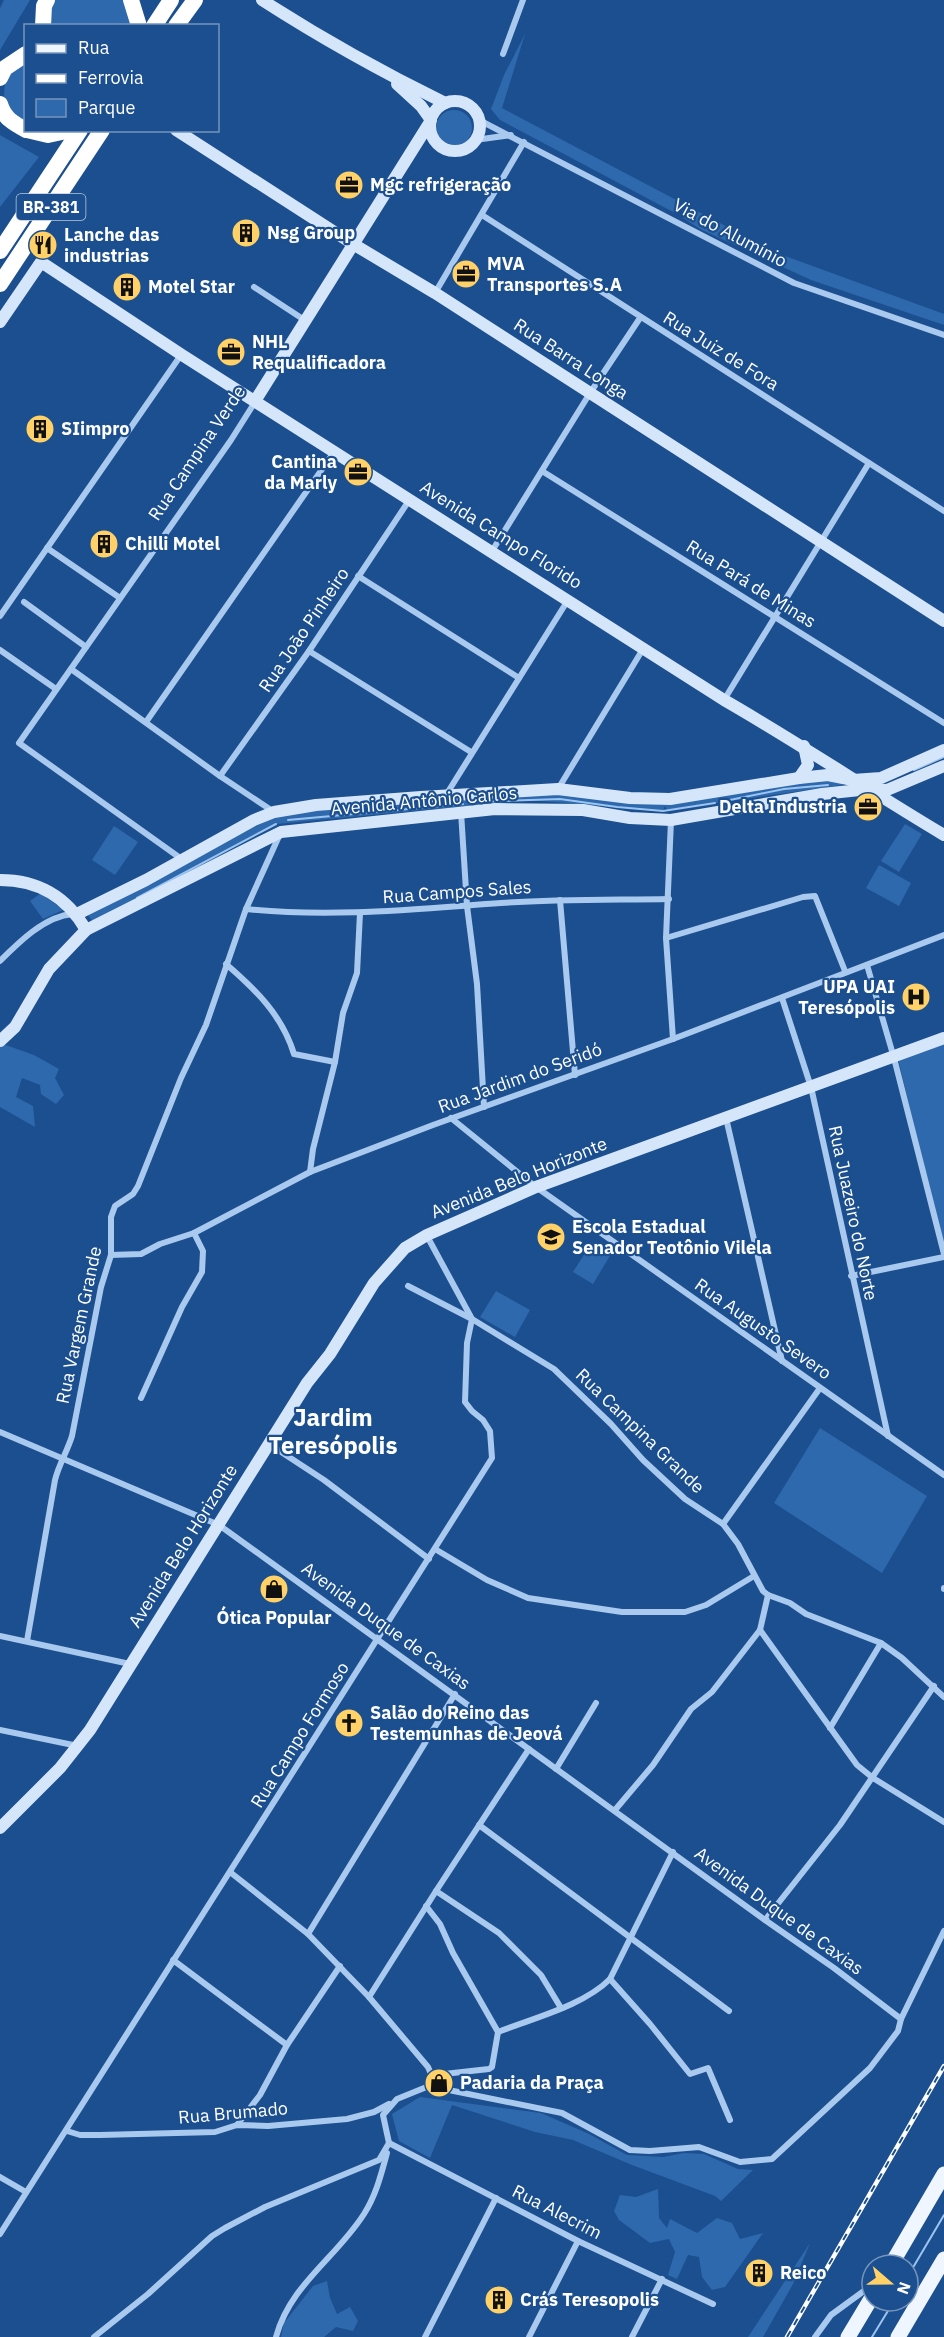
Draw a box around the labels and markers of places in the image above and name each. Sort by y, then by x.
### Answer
office icon: Mgc refrigeração [333,169,365,201]
place label: Mgc refrigeração [370,173,511,196]
building icon: Nsg Group [230,217,262,249]
place label: Nsg Group [267,221,355,244]
place label: Lanche das industrias [64,223,159,267]
restaurant icon: Lanche das industrias [27,229,59,261]
place label: MVA Transportes S.A [487,252,622,296]
office icon: MVA Transportes S.A [450,258,482,290]
building icon: Motel Star [111,271,143,303]
place label: Motel Star [148,275,235,298]
place label: NHL Requalificadora [252,330,386,374]
office icon: NHL Requalificadora [215,336,247,368]
building icon: SIimpro [24,413,56,445]
place label: SIimpro [61,417,130,440]
place label: Cantina da Marly [264,450,337,494]
office icon: Cantina da Marly [342,456,374,488]
building icon: Chilli Motel [88,528,120,560]
place label: Chilli Motel [125,532,220,555]
office icon: Delta Industria [852,791,884,823]
place label: Delta Industria [719,795,847,818]
place label: UPA UAI Teresópolis [798,975,895,1019]
hospital icon: UPA UAI Teresópolis [900,981,932,1013]
place label: Escola Estadual Senador Teotônio Vilela [572,1215,772,1259]
school or university icon: Escola Estadual Senador Teotônio Vilela [535,1221,567,1253]
shop icon: Ótica Popular [258,1573,290,1605]
place label: Ótica Popular [217,1606,331,1629]
place label: Salão do Reino das Testemunhas de Jeová [370,1701,562,1745]
church icon: Salão do Reino das Testemunhas de Jeová [333,1707,365,1739]
shop icon: Padaria da Praça [423,2067,455,2099]
place label: Padaria da Praça [460,2071,604,2094]
building icon: Reico [743,2257,775,2289]
place label: Reico [780,2261,827,2284]
building icon: Crás Teresopolis [483,2284,515,2316]
place label: Crás Teresopolis [520,2288,659,2311]

